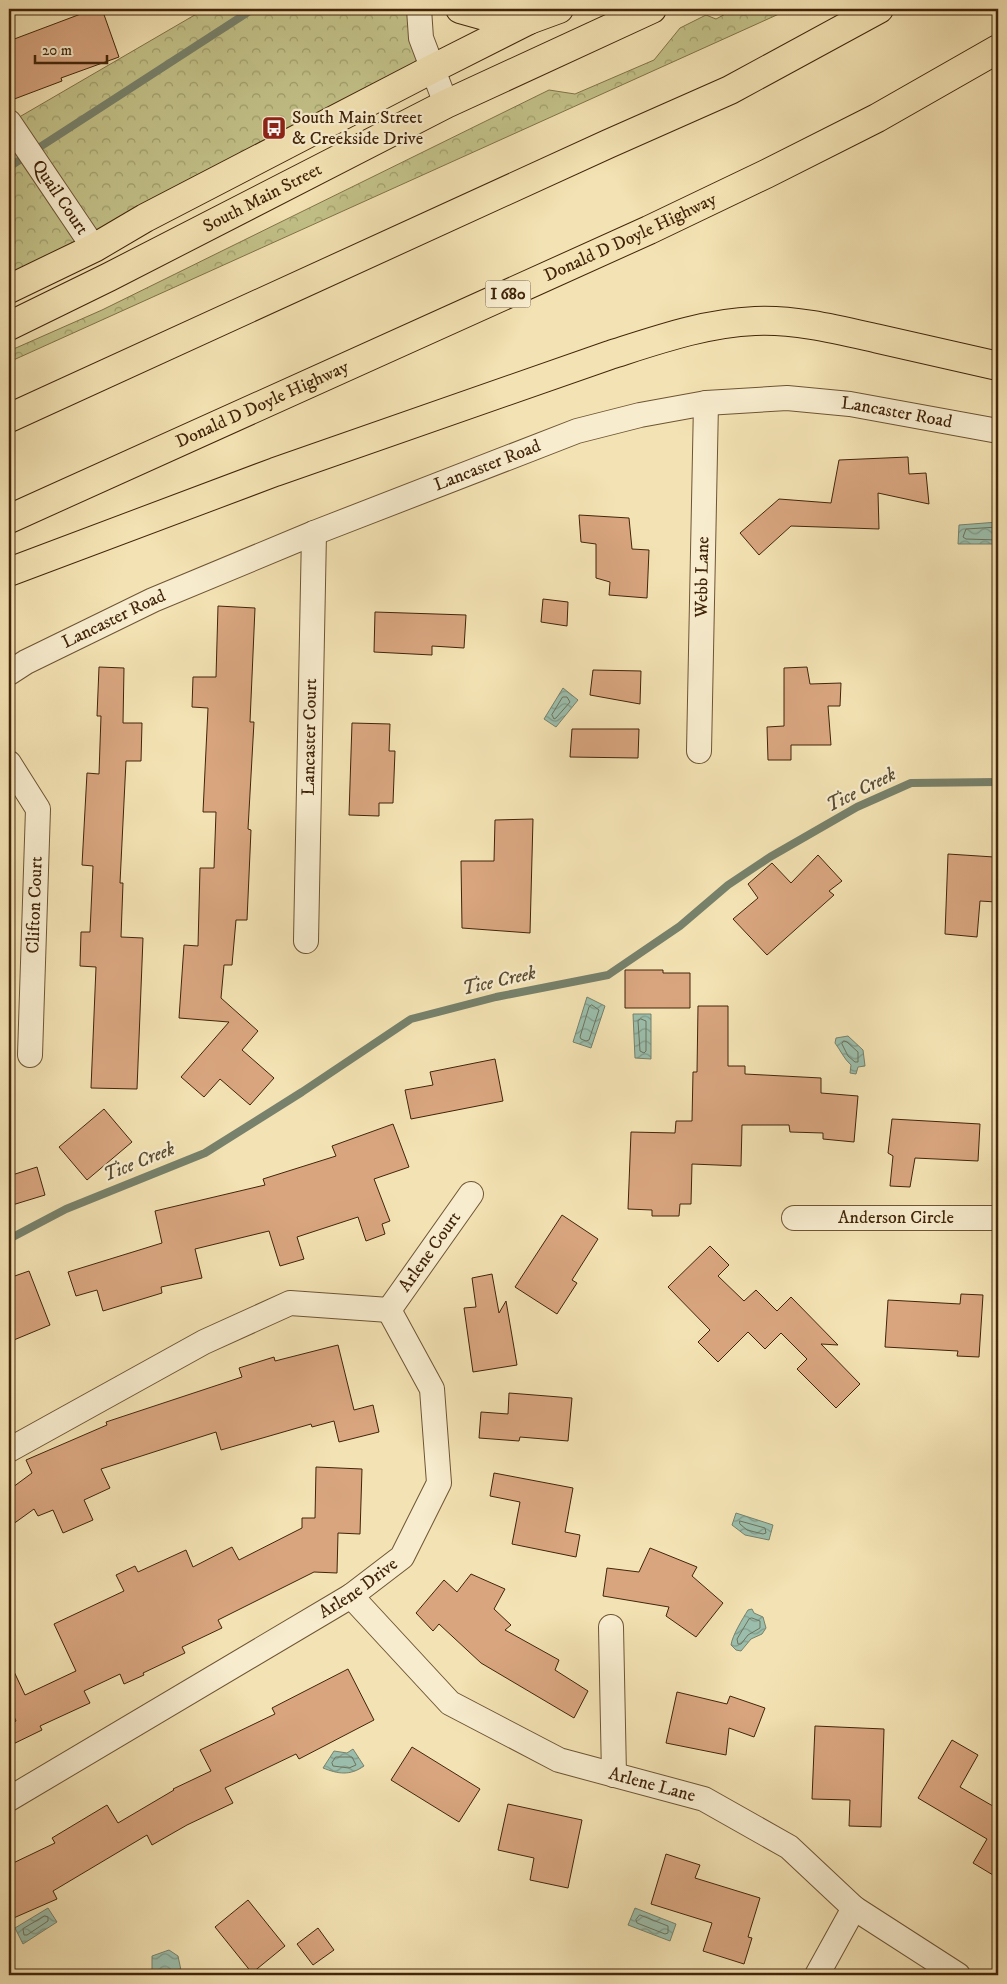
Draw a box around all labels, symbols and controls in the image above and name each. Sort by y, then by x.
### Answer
scale bar [35,32,108,64]
text: 20 m [42,41,72,60]
place label: South Main Street & Creekside Drive [292,107,423,150]
bus stop icon: South Main Street & Creekside Drive [261,115,287,141]
street label: Quail Court [27,156,93,239]
street label: South Main Street [199,158,326,238]
street label: Donald D Doyle Highway [541,188,720,287]
road number: I 680 [486,280,530,308]
street label: Donald D Doyle Highway [172,356,353,453]
street label: Lancaster Road [840,392,954,433]
street label: Lancaster Road [431,435,544,496]
street label: Webb Lane [691,536,714,619]
street label: Lancaster Road [58,585,169,654]
street label: Lancaster Court [298,678,322,796]
water label: Tice Creek [822,763,900,817]
street label: Clifton Court [22,856,48,954]
water label: Tice Creek [460,961,538,1001]
water label: Tice Creek [100,1137,178,1187]
street label: Arlene Court [394,1207,466,1297]
street label: Anderson Circle [838,1207,954,1229]
street label: Arlene Drive [315,1553,402,1624]
street label: Arlene Lane [606,1763,698,1807]

